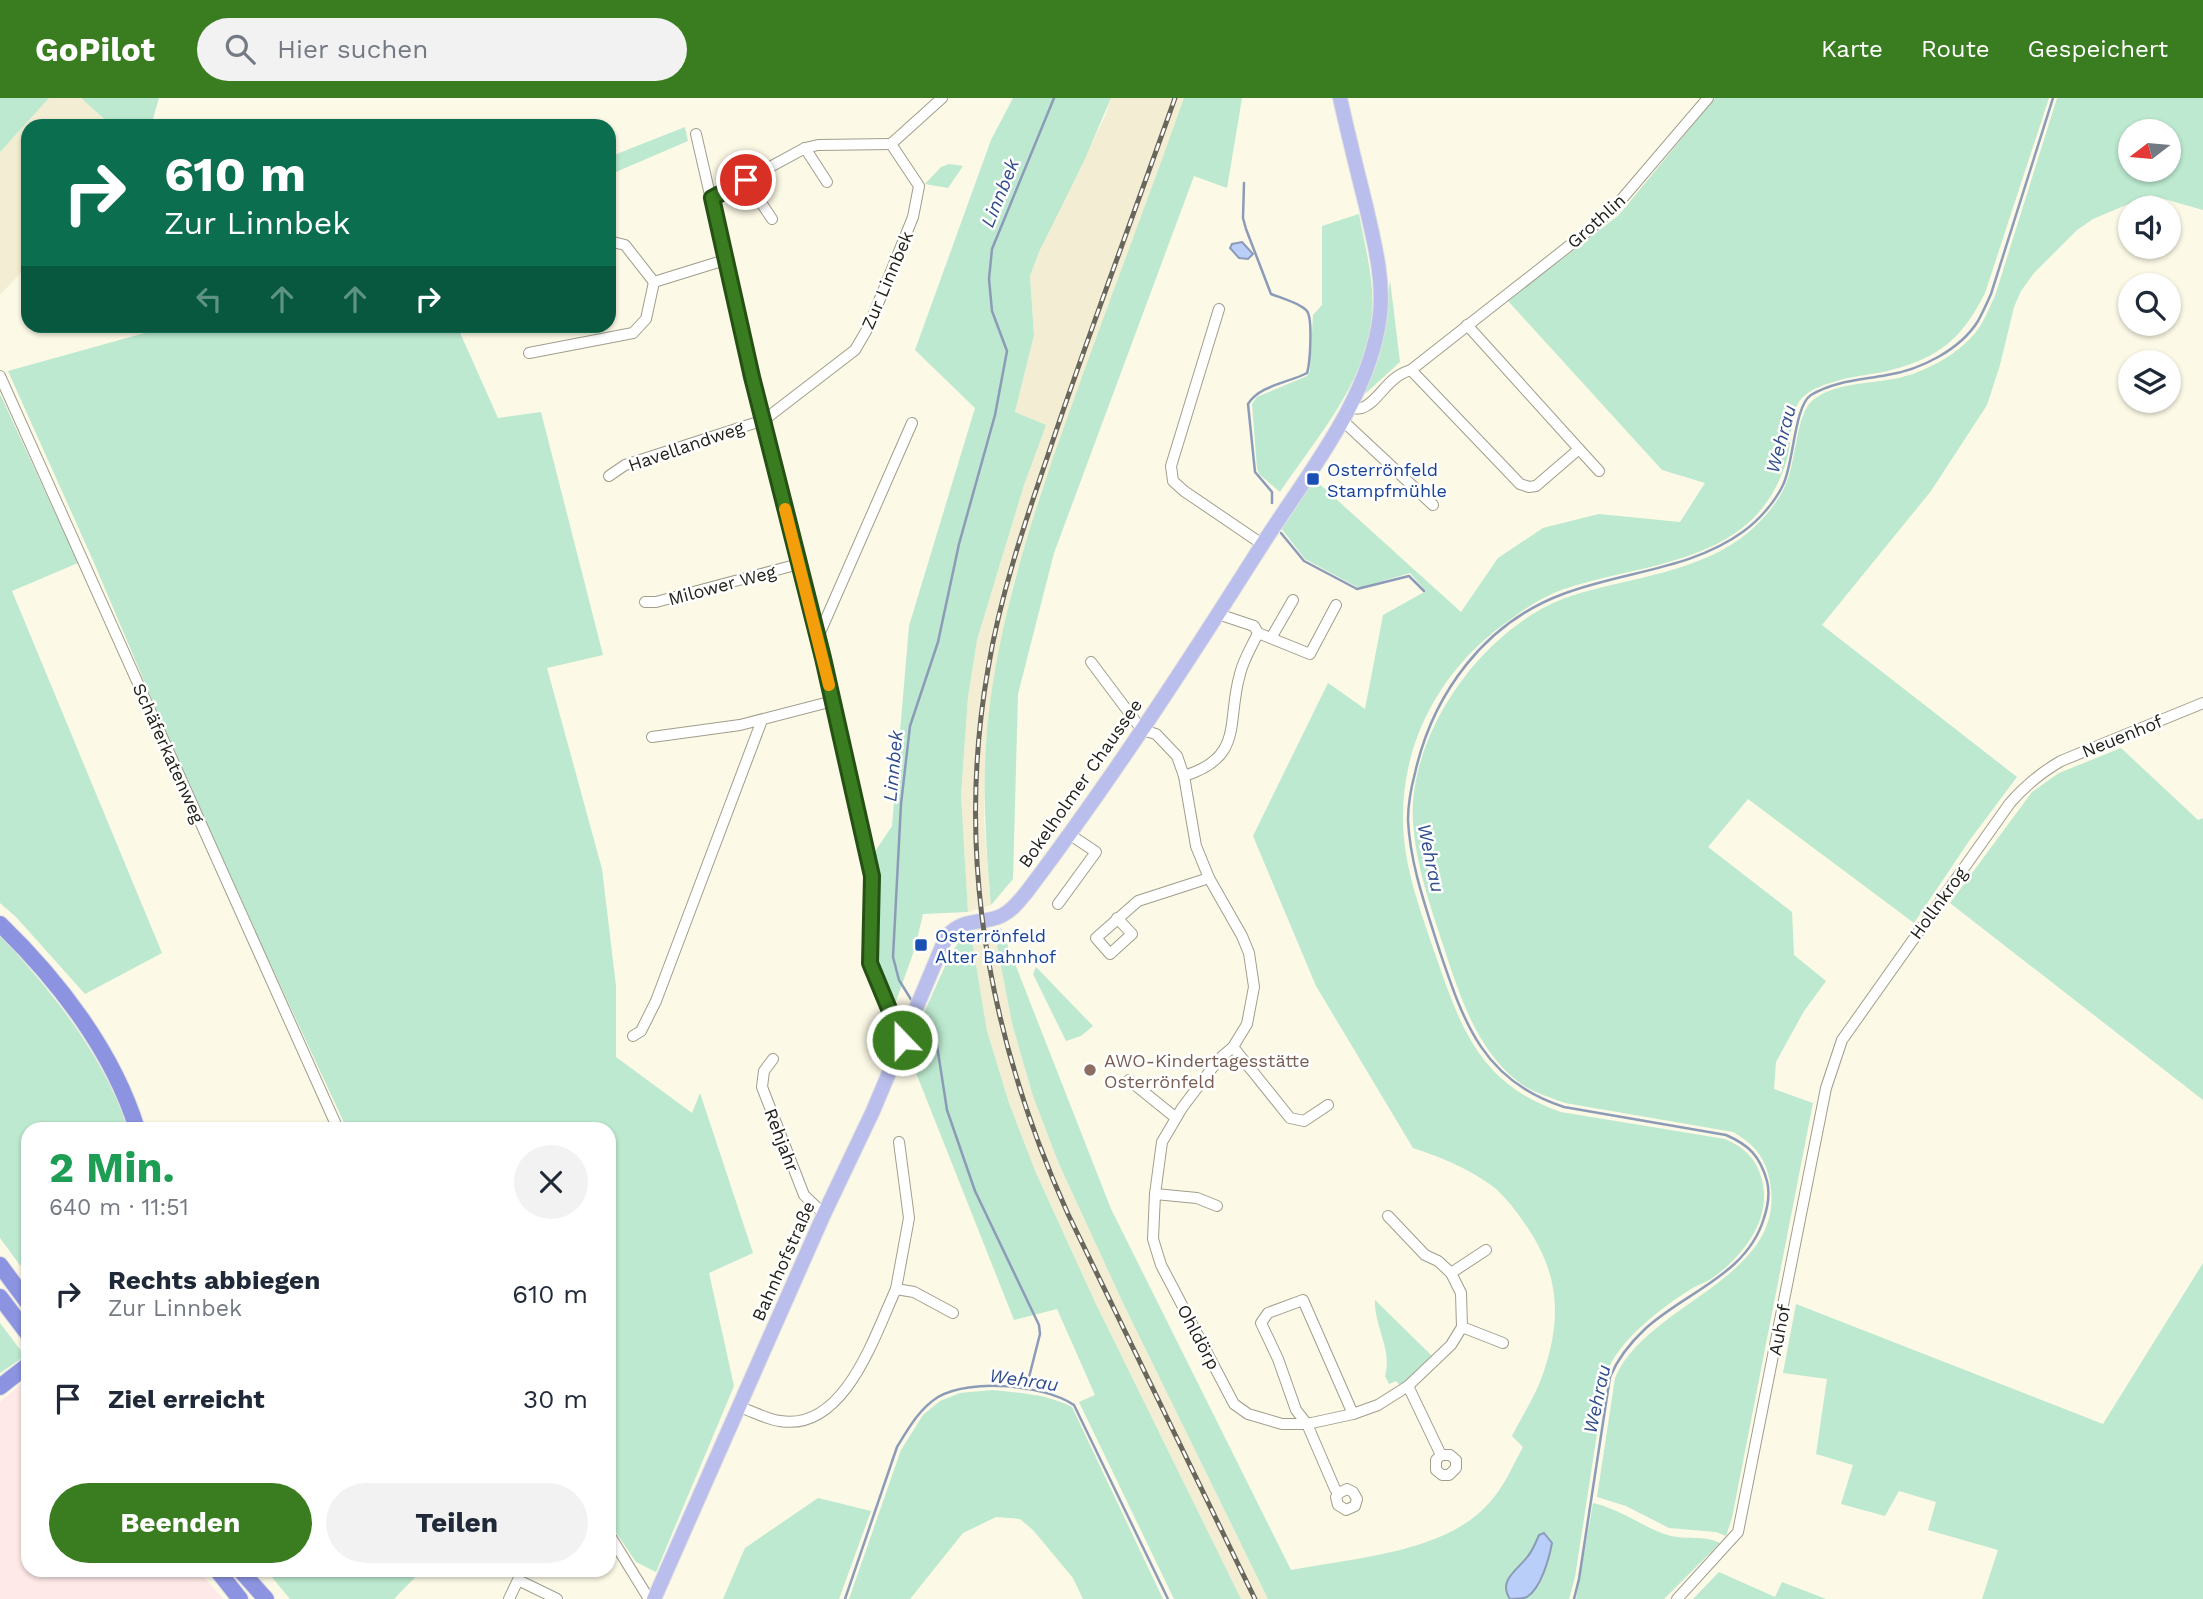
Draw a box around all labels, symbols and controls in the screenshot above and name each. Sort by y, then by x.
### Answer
search box [197,18,687,81]
text: GoPilot [35,30,155,69]
icon: search [221,30,259,68]
text: Hier suchen [277,34,428,64]
text: Karte [1821,35,1883,63]
text: Route [1921,35,1990,63]
text: Gespeichert [2028,35,2168,63]
north arrow [2118,119,2180,182]
map controls [2118,119,2181,413]
text: 610 m [164,145,306,203]
icon: right [49,147,140,238]
pin [716,150,776,210]
water label: Linnbek [976,155,1024,231]
icon: arrive [727,161,765,199]
street label: Grothlin [1563,189,1629,253]
button: sound [2118,196,2181,259]
text: Zur Linnbek [164,204,350,242]
street label: Zur Linnbek [857,228,917,332]
button: search [2118,273,2181,336]
icon: left [190,280,228,318]
icon: ahead [263,280,301,318]
icon: ahead [336,280,374,318]
icon: right [409,280,447,318]
button: layers [2118,350,2181,413]
water label: Wehrau [1761,402,1801,476]
street label: Havellandweg [625,416,747,476]
place label: Osterrönfeld Stampfmühle [1327,459,1447,501]
marker: Osterrönfeld Stampfmühle [1305,471,1321,487]
street label: Milower Weg [666,560,779,609]
street label: Schäferkatenweg [129,680,209,827]
street label: Bokelholmer Chaussee [1014,695,1146,871]
street label: Neuenhof [2079,710,2165,762]
water label: Linnbek [878,729,908,803]
water label: Wehrau [1413,822,1449,894]
street label: Hollnkrog [1905,863,1971,943]
place label: Osterrönfeld Alter Bahnhof [935,925,1056,967]
marker: Osterrönfeld Alter Bahnhof [913,937,929,953]
position arrow [865,1003,939,1077]
place label: AWO-Kindertagesstätte Osterrönfeld [1104,1050,1310,1092]
marker: AWO-Kindertagesstätte Osterrönfeld [1082,1062,1098,1078]
street label: Rehjahr [760,1105,804,1175]
text: 2 Min. [49,1143,175,1192]
button: close [514,1145,588,1219]
text: 640 m · 11:51 [49,1194,189,1221]
street label: Bahnhofstraße [747,1198,819,1324]
text: Rechts abbiegen [108,1265,320,1295]
icon: right [49,1275,87,1313]
text: 610 m [512,1279,588,1309]
text: Zur Linnbek [108,1295,242,1322]
street label: Ohldörp [1173,1301,1225,1373]
street label: Auhof [1764,1303,1794,1357]
water label: Wehrau [1579,1363,1615,1435]
water label: Wehrau [988,1364,1060,1396]
icon: arrive [49,1380,87,1418]
text: Ziel erreicht [108,1384,265,1414]
text: 30 m [523,1384,588,1414]
button: Beenden [49,1483,312,1563]
button: Teilen [326,1483,588,1563]

